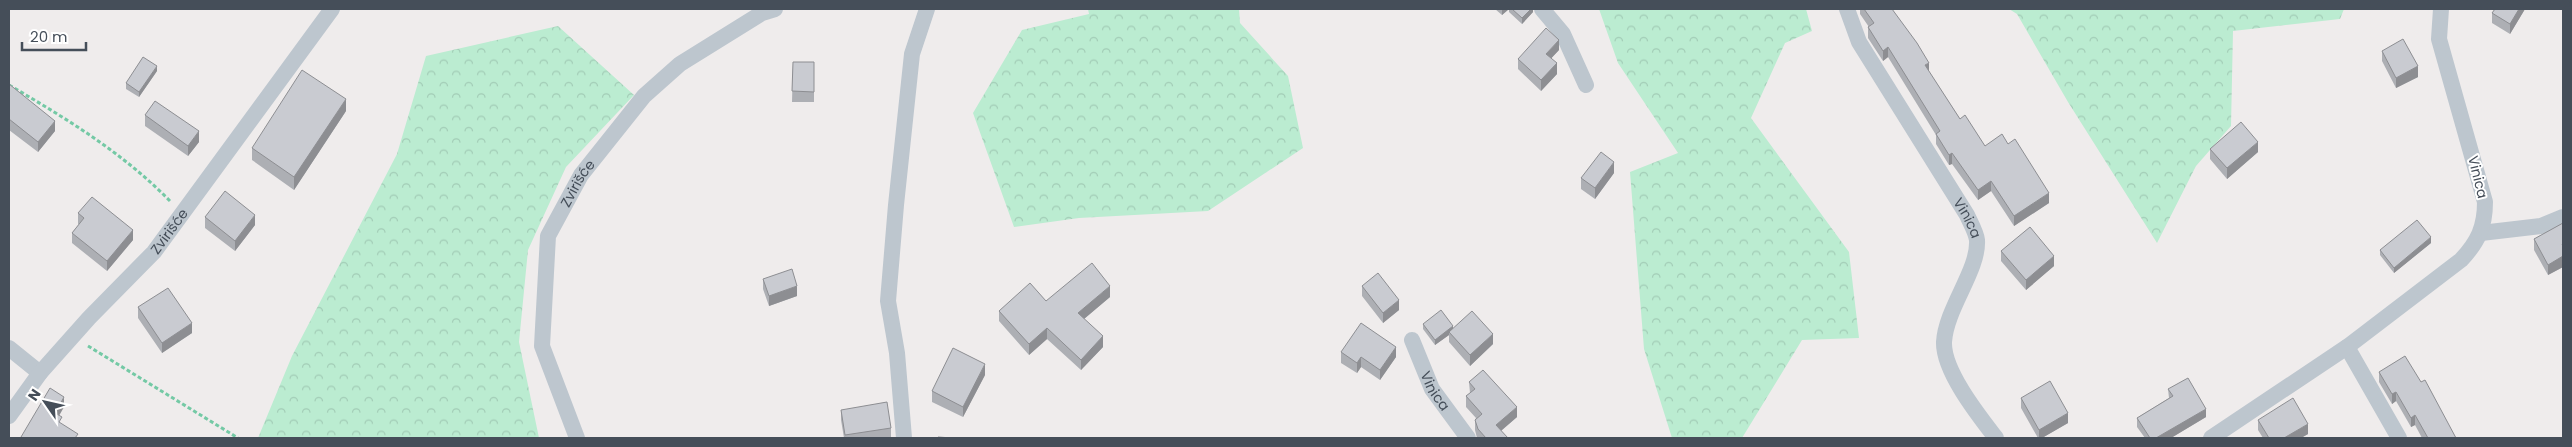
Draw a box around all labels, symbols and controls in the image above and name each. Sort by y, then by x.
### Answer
scale bar [22,20,86,52]
text: 20 m [30,26,68,47]
street label: Vinica [2463,154,2493,200]
street label: Zvirišće [556,155,600,211]
street label: Vinica [1949,194,1986,241]
street label: Zvirišće [146,204,193,258]
street label: Vinica [1416,368,1455,415]
north arrow [20,377,70,427]
text: N [23,385,45,405]

